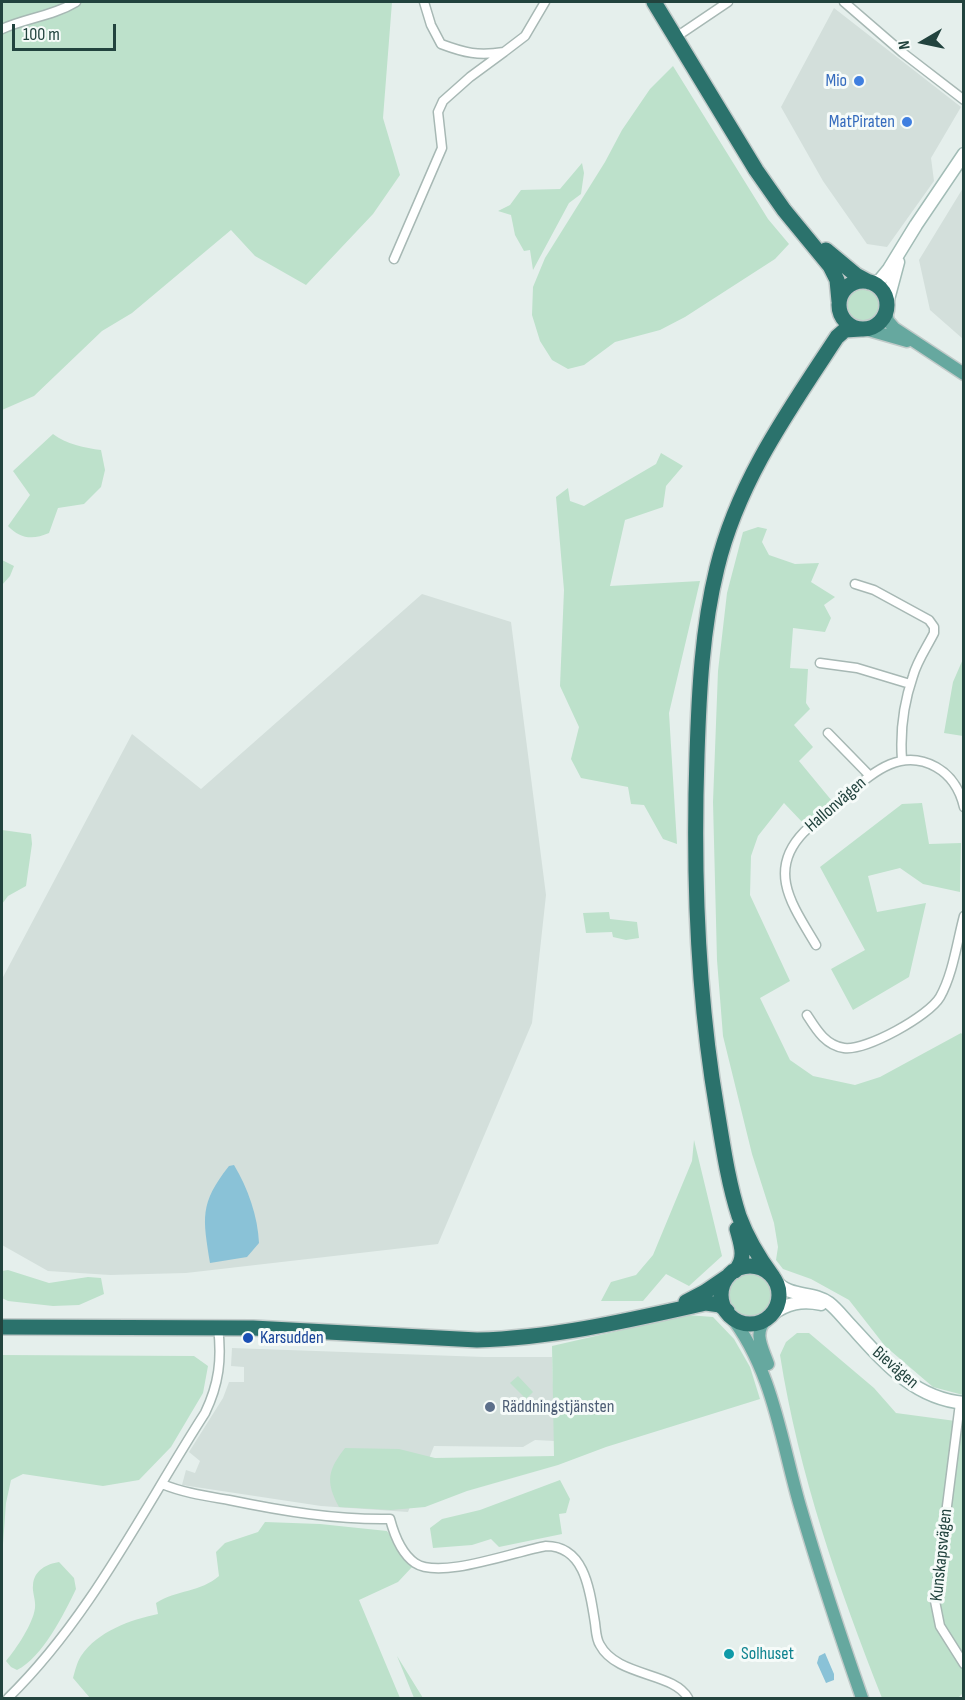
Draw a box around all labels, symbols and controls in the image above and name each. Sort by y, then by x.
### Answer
scale bar [15,12,118,50]
north arrow [893,12,953,72]
text: 100 m [23,24,60,45]
text: N [895,39,915,51]
place label: Mio [825,70,847,92]
marker: Mio [852,74,866,88]
place label: MatPiraten [829,111,895,133]
marker: MatPiraten [900,115,914,129]
street label: Hallonvägen [801,773,871,837]
place label: Karsudden [260,1327,324,1349]
marker: Karsudden [241,1331,255,1345]
street label: Bievägen [867,1342,923,1394]
place label: Räddningstjänsten [502,1396,615,1418]
marker: Räddningstjänsten [483,1400,497,1414]
street label: Kunskapsvägen [926,1508,958,1602]
place label: Solhuset [741,1643,794,1665]
marker: Solhuset [722,1647,736,1661]

